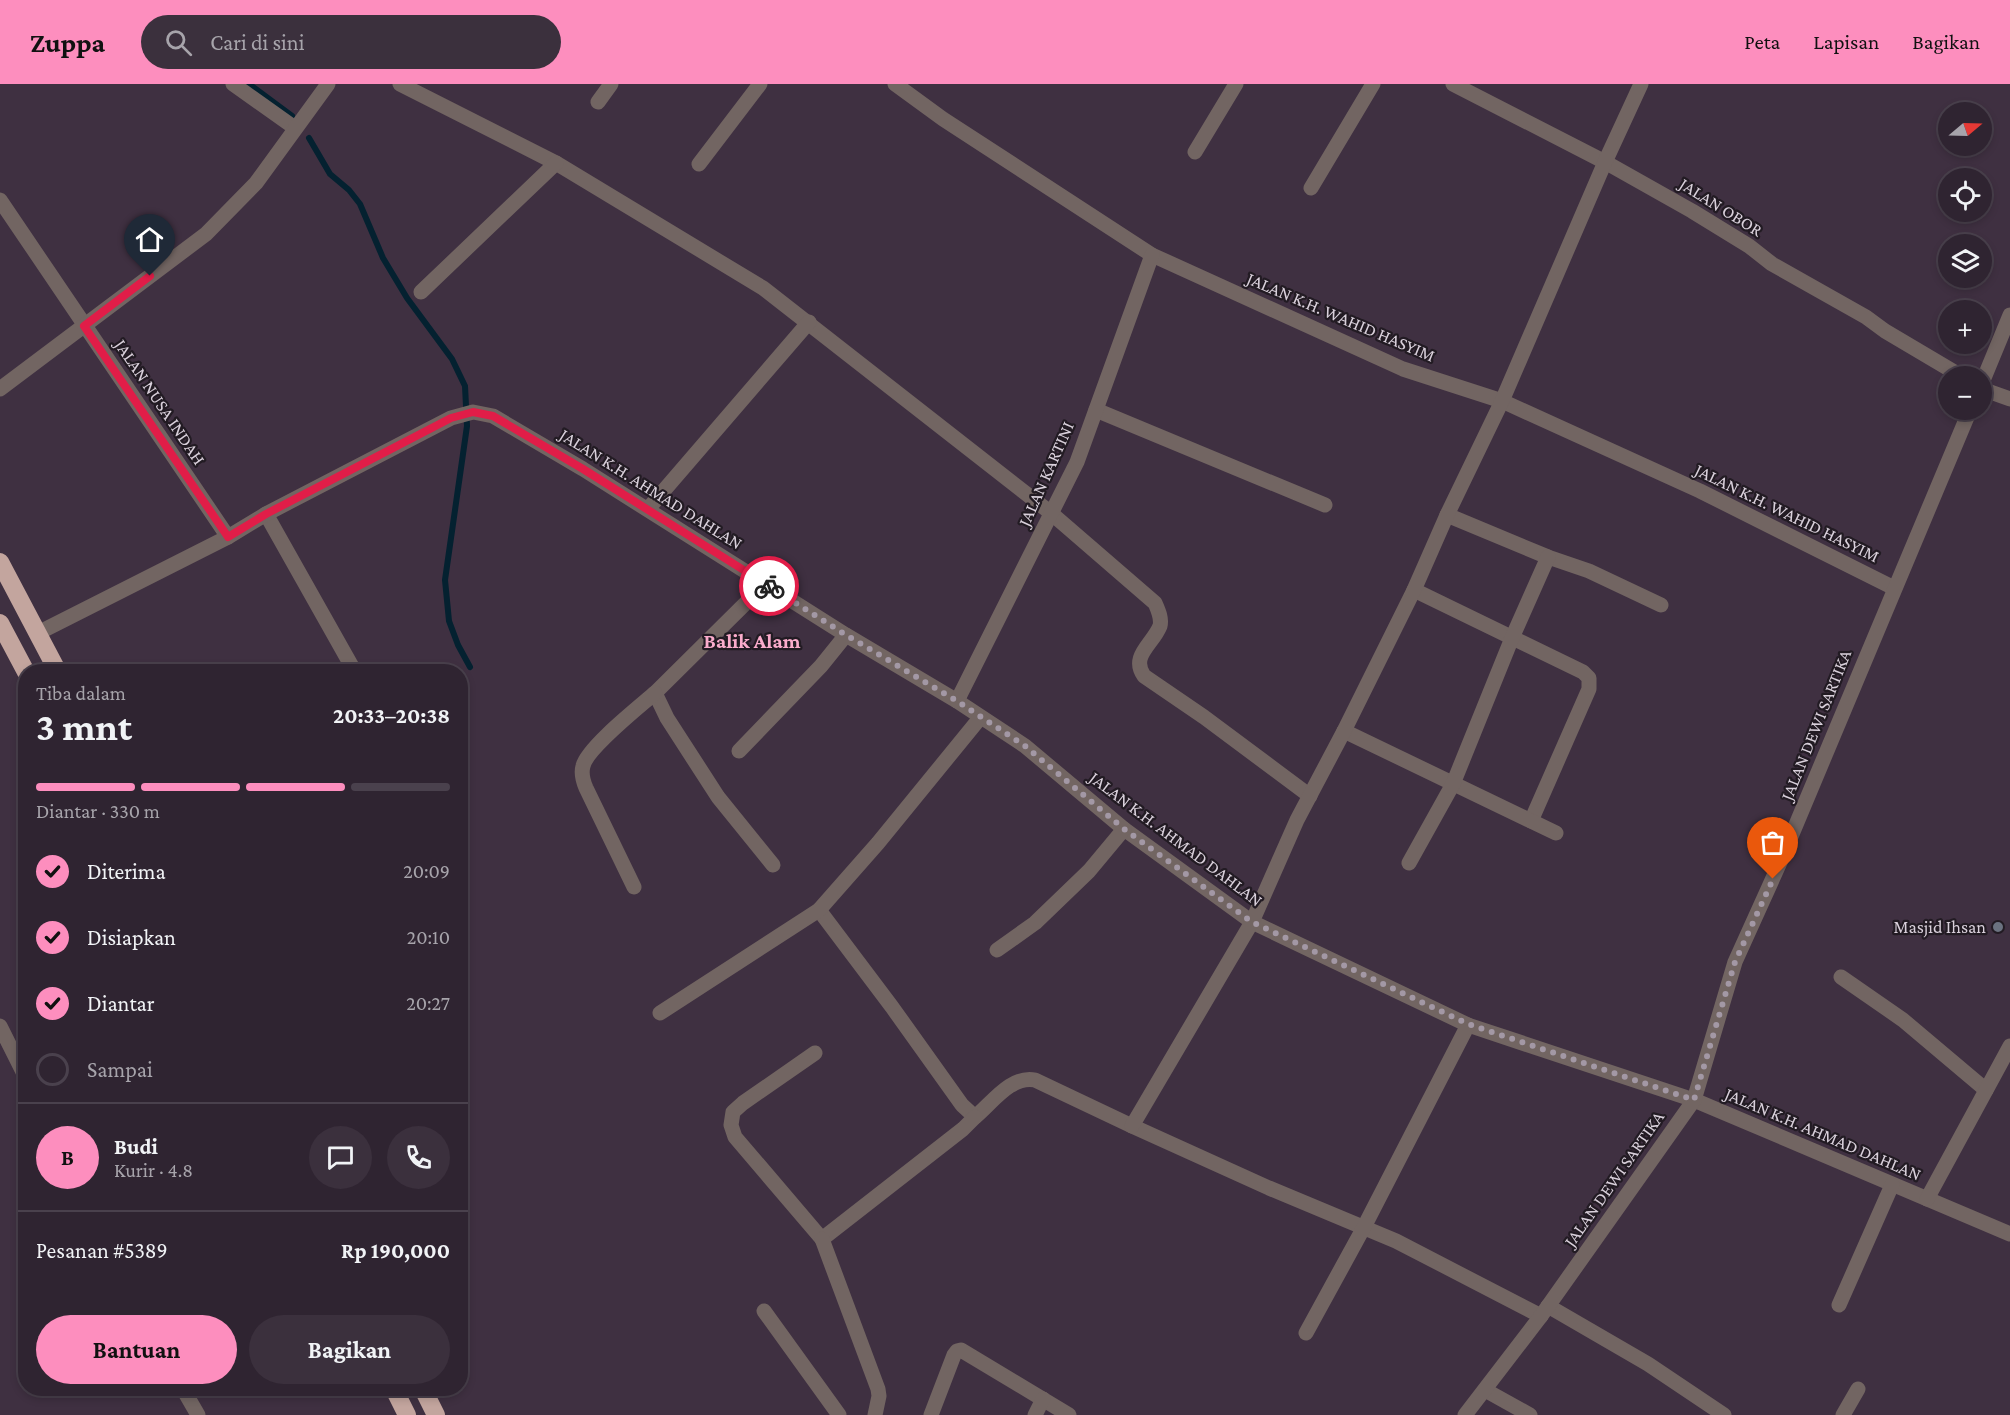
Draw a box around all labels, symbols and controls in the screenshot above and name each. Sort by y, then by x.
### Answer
search box [141,15,561,69]
icon: search [162,26,195,59]
text: Zuppa [30,27,105,58]
text: Cari di sini [210,30,304,55]
text: Peta [1744,30,1780,54]
text: Lapisan [1813,30,1879,54]
text: Bagikan [1912,30,1980,54]
north arrow [1938,102,1992,156]
map controls [1938,102,1992,420]
button: locate [1938,168,1992,222]
street label: JALAN OBOR [1674,173,1767,241]
pin [124,214,175,276]
icon: home [133,223,166,256]
button: layers [1938,234,1992,288]
street label: JALAN K.H. WAHID HASYIM [1242,267,1438,366]
button: + [1938,300,1992,354]
street label: JALAN NUSA INDAH [110,334,209,469]
button: − [1938,366,1992,420]
street label: JALAN KARTINI [1013,419,1078,531]
street label: JALAN K.H. AHMAD DAHLAN [554,423,746,554]
street label: JALAN K.H. WAHID HASYIM [1690,459,1882,566]
courier [739,556,799,616]
icon: bike [753,570,786,603]
district label: Balik Alam [704,629,801,653]
street label: JALAN DEWI SARTIKA [1776,646,1856,805]
text: Tiba dalam [36,682,126,704]
text: 20:33–20:38 [333,703,450,728]
text: 3 mnt [36,705,132,748]
street label: JALAN K.H. AHMAD DAHLAN [1084,766,1267,911]
text: Diantar · 330 m [36,800,160,822]
pin [1747,817,1798,879]
icon: bag [1756,826,1789,859]
icon: check [36,855,69,888]
text: Diterima [87,859,166,884]
text: 20:09 [403,860,450,882]
place label: Masjid Ihsan [1893,917,1986,938]
marker: Masjid Ihsan [1991,920,2005,934]
icon: check [36,921,69,954]
text: Disiapkan [87,925,176,950]
text: 20:10 [407,926,450,948]
icon: check [36,987,69,1020]
text: Diantar [87,991,155,1016]
text: 20:27 [406,992,450,1014]
text: Sampai [87,1057,153,1082]
street label: JALAN K.H. AHMAD DAHLAN [1720,1083,1924,1185]
street label: JALAN DEWI SARTIKA [1559,1107,1669,1252]
button: chat [309,1126,372,1189]
button: phone [387,1126,450,1189]
text: Budi [114,1134,158,1159]
text: B [61,1145,74,1170]
text: Kurir · 4.8 [114,1159,193,1181]
text: Pesanan #5389 [36,1238,168,1263]
text: Rp 190,000 [341,1238,450,1263]
button: Bantuan [36,1315,237,1384]
button: Bagikan [249,1315,450,1384]

